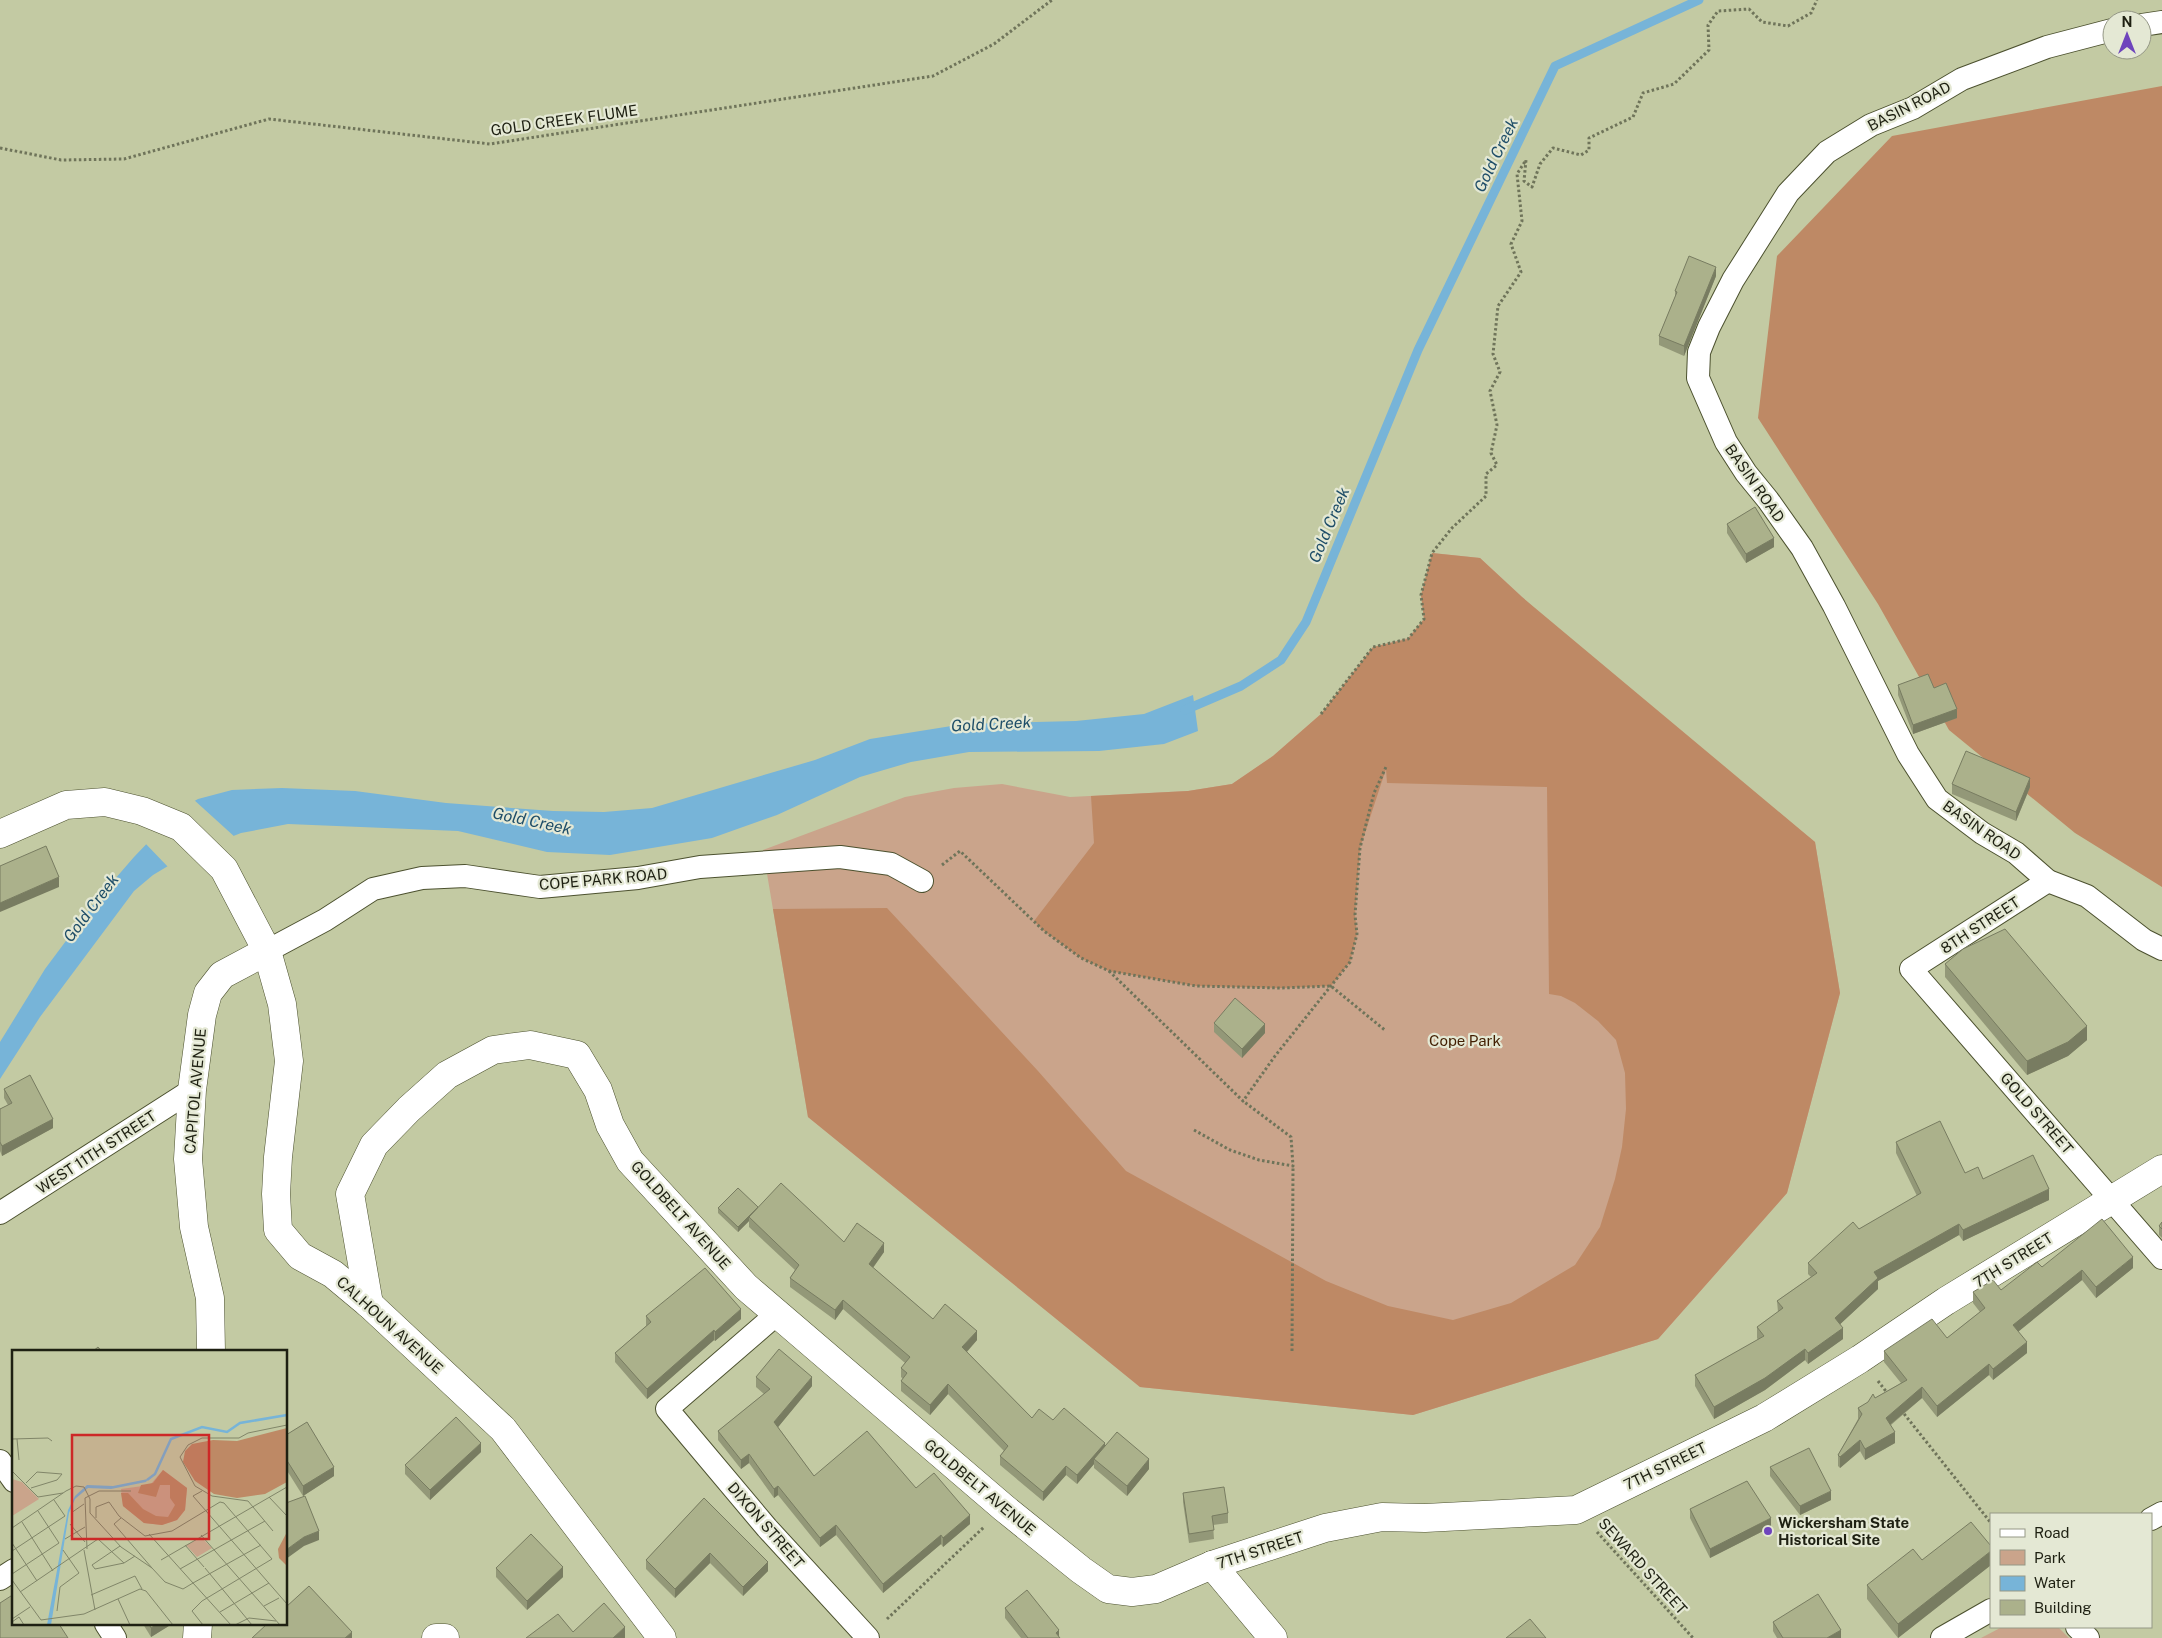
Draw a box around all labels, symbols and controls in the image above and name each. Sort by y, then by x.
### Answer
north arrow [2102,10,2152,60]
text: N [2122,14,2132,30]
street label: BASIN ROAD [1865,78,1953,134]
street label: GOLD CREEK FLUME [489,101,639,139]
water label: Gold Creek [1470,115,1522,195]
street label: BASIN ROAD [1722,441,1788,525]
water label: Gold Creek [1305,484,1354,566]
water label: Gold Creek [950,712,1032,736]
street label: BASIN ROAD [1940,797,2024,863]
water label: Gold Creek [491,803,574,839]
street label: COPE PARK ROAD [538,865,668,893]
water label: Gold Creek [59,870,123,946]
street label: 8TH STREET [1937,893,2023,957]
street label: CAPITOL AVENUE [181,1027,209,1155]
park label: Cope Park [1429,1032,1501,1049]
street label: GOLD STREET [1997,1069,2077,1157]
street label: WEST 11TH STREET [33,1107,159,1197]
street label: GOLDBELT AVENUE [628,1157,734,1273]
street label: 7TH STREET [1970,1229,2056,1291]
street label: CALHOUN AVENUE [334,1273,446,1377]
inset map [12,1350,288,1626]
street label: GOLDBELT AVENUE [921,1436,1039,1538]
street label: 7TH STREET [1621,1439,1709,1493]
street label: DIXON STREET [724,1479,808,1571]
legend [1990,1513,2152,1628]
street label: SEWARD STREET [1595,1514,1691,1618]
place label: Wickersham State Historical Site [1778,1514,1909,1548]
text: Road [2034,1524,2070,1541]
marker: Wickersham State Historical Site [1762,1525,1774,1537]
street label: 7TH STREET [1215,1528,1305,1572]
text: Park [2034,1549,2066,1566]
text: Water [2034,1574,2076,1591]
text: Building [2034,1599,2092,1616]

